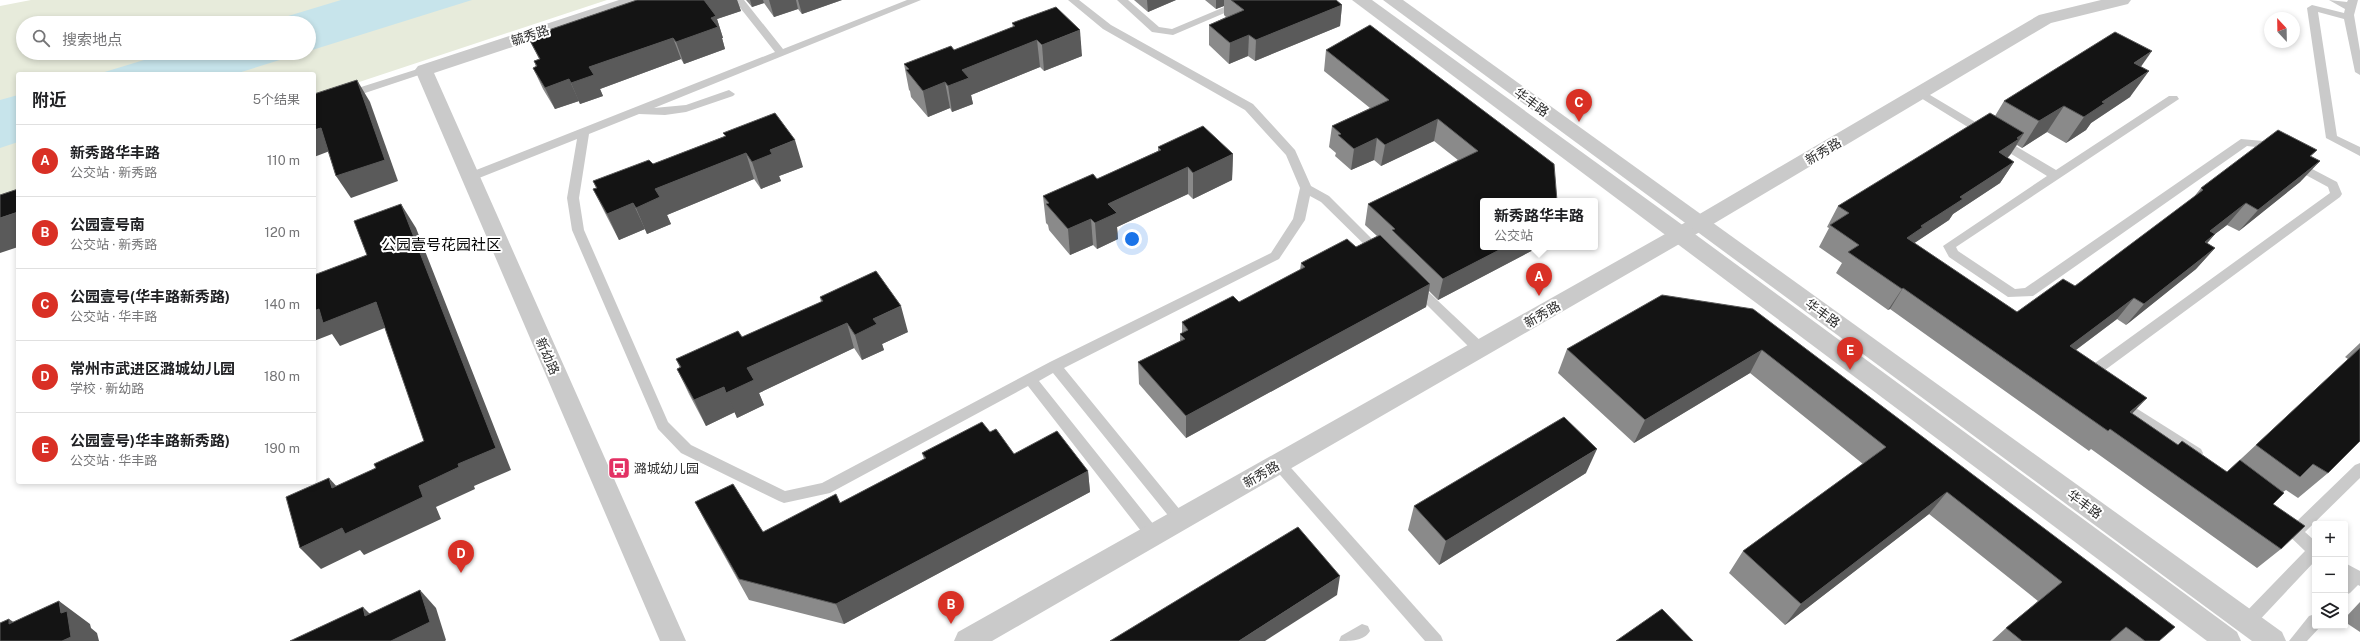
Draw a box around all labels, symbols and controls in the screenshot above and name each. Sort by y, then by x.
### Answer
north arrow [2264,12,2300,48]
search box [16,16,316,60]
street label: 毓秀路 [509,22,551,49]
icon: search [30,27,52,49]
text: 搜索地点 [62,31,122,48]
street label: 华丰路 [1512,85,1552,120]
pin: C [1566,89,1592,122]
text: 附近 [32,90,66,110]
text: 5个结果 [253,92,300,107]
street label: 新秀路 [1803,135,1844,168]
text: 新秀路华丰路 [70,144,160,161]
text: A [40,153,50,168]
text: 110 m [267,153,300,168]
text: 公交站 · 新秀路 [70,165,157,180]
popup [1480,198,1598,250]
text: 新秀路华丰路 [1494,207,1584,224]
text: 公园壹号南 [70,216,145,233]
text: B [41,225,49,240]
text: 120 m [265,225,300,240]
text: 公交站 [1494,228,1533,243]
your location [1122,229,1142,249]
district label: 公园壹号花园社区 [381,236,501,253]
text: 公交站 · 新秀路 [70,237,157,252]
pin: A [1526,263,1552,296]
text: 公园壹号(华丰路新秀路) [70,288,230,305]
street label: 华丰路 [1803,296,1843,331]
text: C [40,297,50,312]
text: 140 m [264,297,300,312]
street label: 新秀路 [1522,298,1563,331]
text: 公交站 · 华丰路 [70,309,157,324]
street label: 新幼路 [533,335,562,377]
pin: E [1837,337,1863,370]
text: 常州市武进区潞城幼儿园 [70,360,235,377]
text: D [40,369,50,384]
text: 180 m [264,369,300,384]
text: 学校 · 新幼路 [70,381,144,396]
text: 公园壹号)华丰路新秀路) [70,432,230,449]
text: E [41,441,49,456]
text: 190 m [264,441,300,456]
text: 公交站 · 华丰路 [70,453,157,468]
bus stop icon: 潞城幼儿园 [606,455,632,481]
street label: 新秀路 [1241,458,1282,491]
place label: 潞城幼儿园 [634,461,699,476]
street label: 华丰路 [2065,487,2105,522]
map controls [2312,521,2348,629]
button: + [2312,521,2348,557]
pin: D [448,540,474,573]
button: − [2312,557,2348,593]
pin: B [938,591,964,624]
button: layers [2312,593,2348,629]

